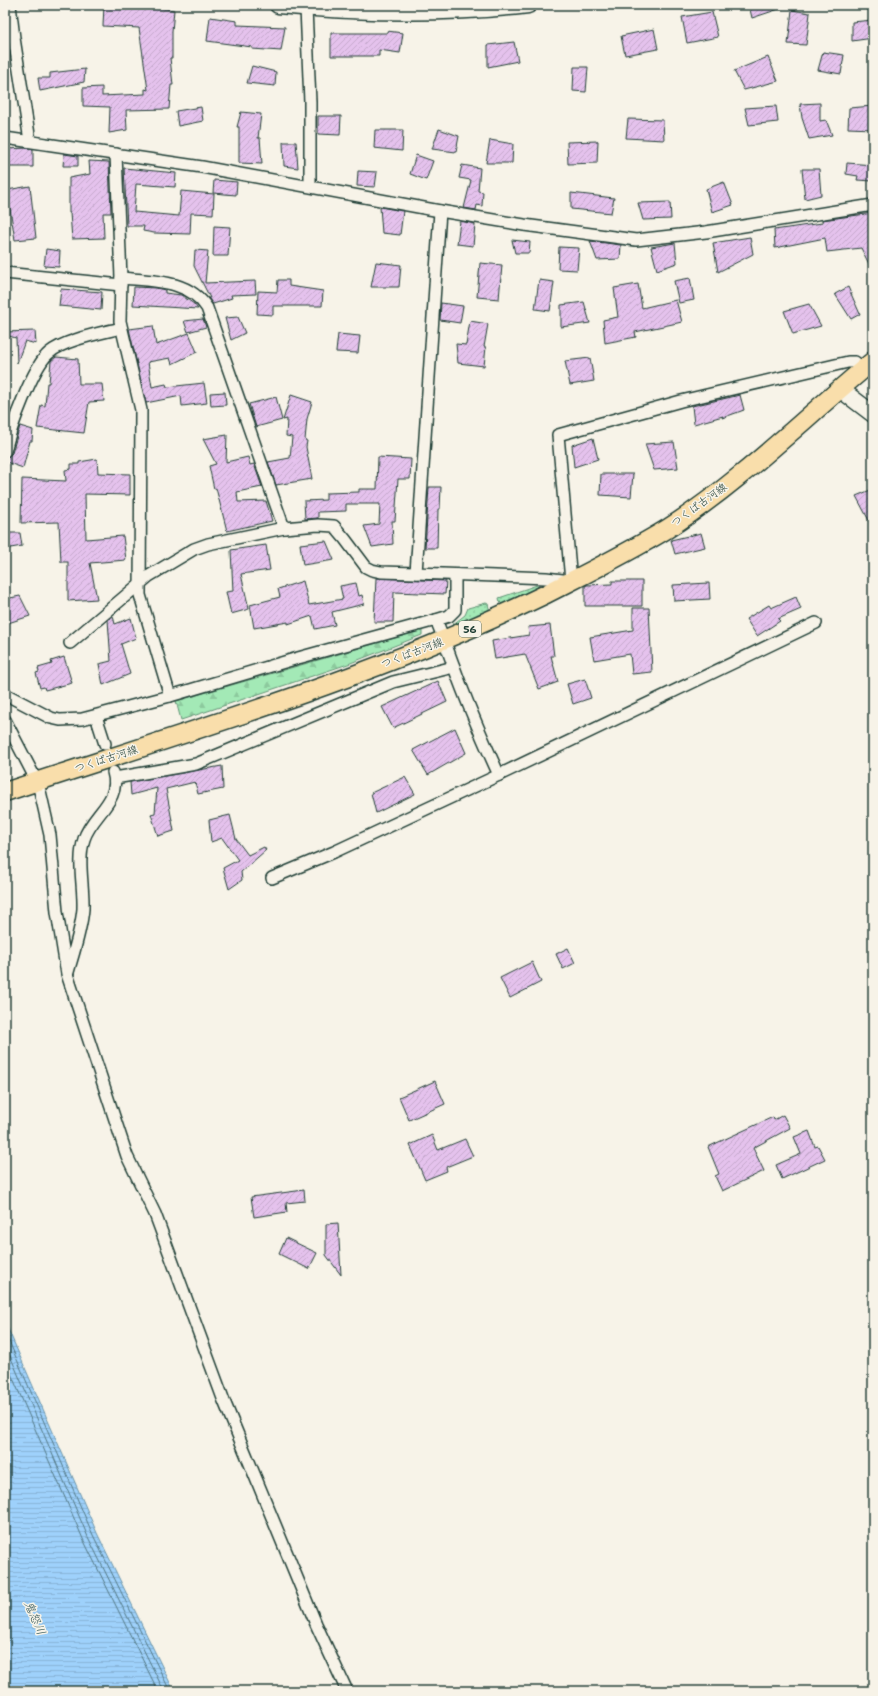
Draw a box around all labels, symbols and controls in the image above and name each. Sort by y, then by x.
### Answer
street label: つくば古河線 [668,480,730,530]
road number: 56 [459,621,481,637]
street label: つくば古河線 [379,634,445,672]
street label: つくば古河線 [72,742,140,776]
water label: 鬼怒川 [21,1598,49,1638]

